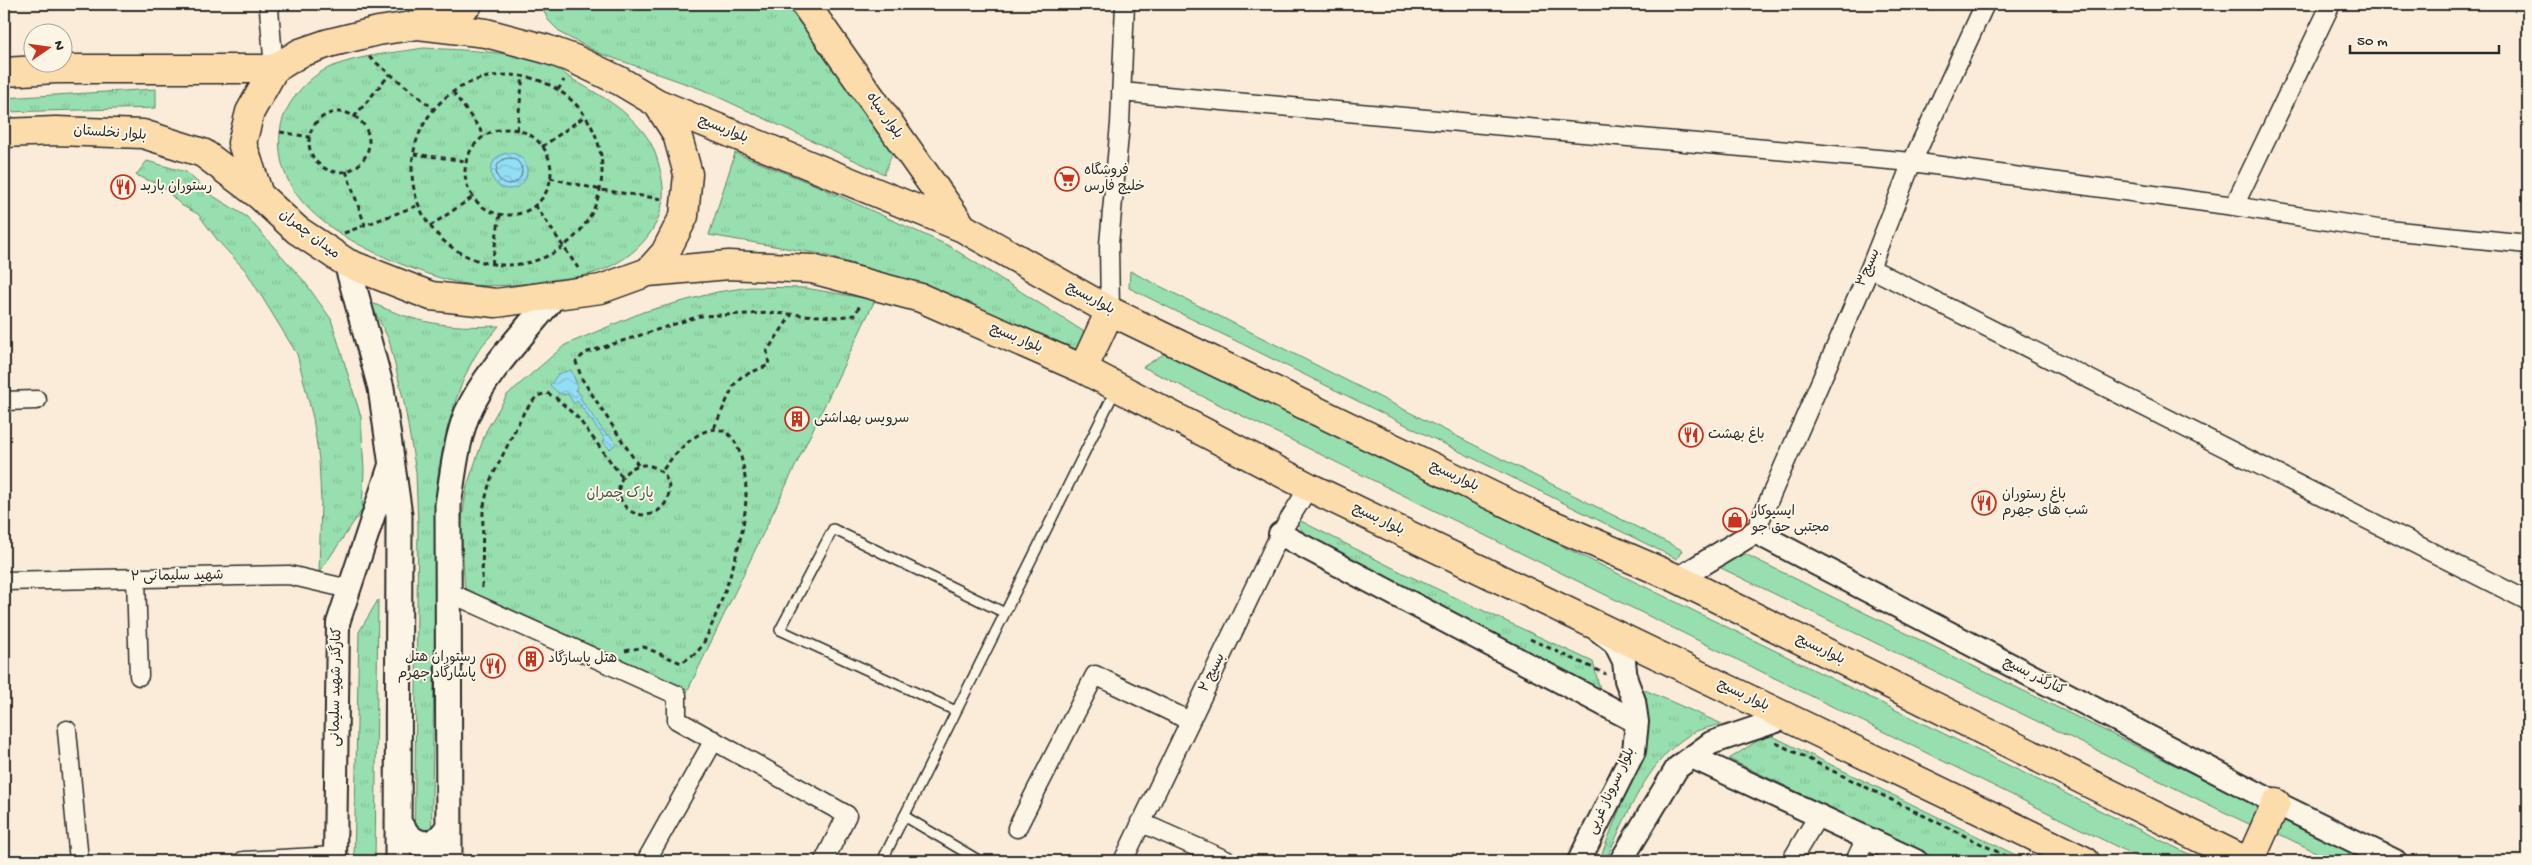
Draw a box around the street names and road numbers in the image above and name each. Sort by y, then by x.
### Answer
street label: بلوار سپاه [862,89,906,143]
street label: بلواربسیج [695,112,751,148]
street label: بلوار نخلستان [73,123,147,145]
street label: میدان چمران [275,207,343,263]
street label: بسیج۳ [1853,246,1885,290]
street label: بلواربسیج [1063,279,1117,319]
street label: بلوار بسیج [987,320,1045,358]
street label: بلواربسیج [1427,458,1481,496]
street label: بلوار بسیج [1349,500,1407,540]
street label: شهید سلیمانی ۲ [130,568,224,586]
street label: کنارگذر شهید سلیمانی [325,627,347,747]
street label: بلواربسیج [1793,631,1847,669]
street label: بسیج ۲ [1196,651,1230,695]
street label: کنارگذر بسیج [2000,652,2069,700]
street label: بلوار بسیج [1714,676,1772,716]
street label: بلوار سروناز غربی [1584,745,1640,837]

